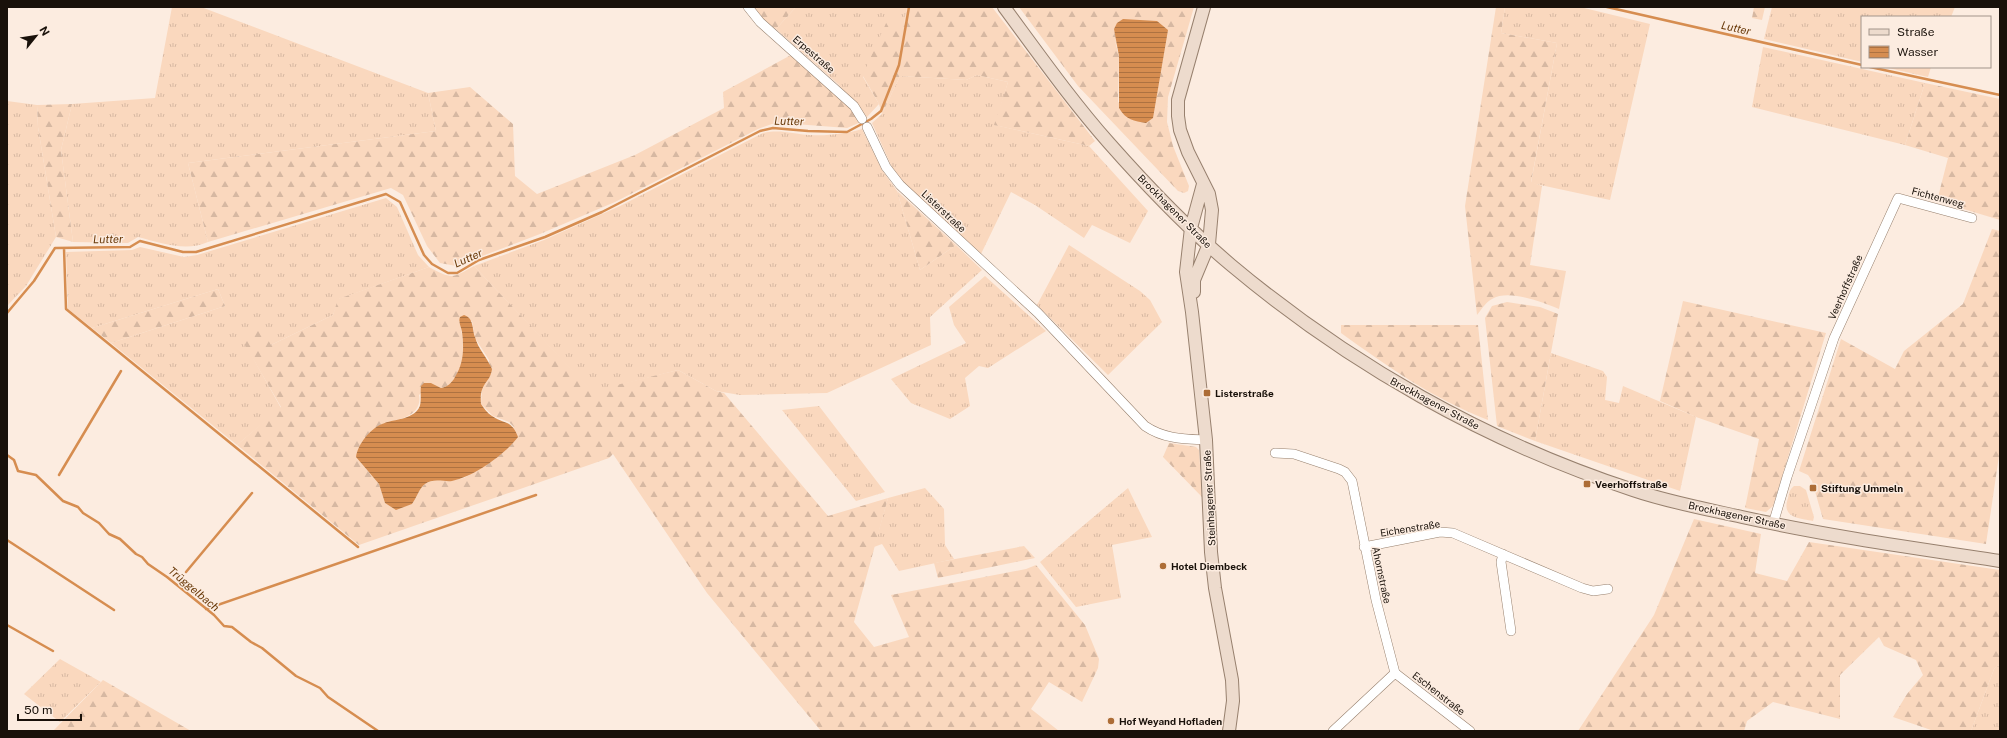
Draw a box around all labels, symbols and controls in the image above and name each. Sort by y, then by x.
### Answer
north arrow [16,16,56,56]
legend [1861,16,1991,68]
water label: Lutter [1720,19,1753,37]
text: N [37,24,52,38]
text: Straße [1897,25,1935,39]
street label: Erpestraße [791,33,838,76]
text: Wasser [1897,45,1938,59]
water label: Lutter [774,115,805,127]
street label: Brockhagener Straße [1136,172,1215,251]
street label: Fichtenweg [1910,184,1966,210]
street label: Listerstraße [919,187,969,235]
water label: Lutter [93,233,124,245]
water label: Lutter [452,246,485,270]
street label: Veerhoffstraße [1825,252,1865,321]
street label: Brockhagener Straße [1388,374,1482,432]
place label: Listerstraße [1215,387,1274,399]
marker: Listerstraße [1202,388,1212,398]
street label: Steinhagener Straße [1200,449,1218,546]
place label: Veerhoffstraße [1595,478,1668,490]
marker: Veerhoffstraße [1582,479,1592,489]
place label: Stiftung Ummeln [1821,482,1903,494]
marker: Stiftung Ummeln [1808,483,1818,493]
street label: Brockhagener Straße [1687,499,1787,531]
street label: Eichenstraße [1379,517,1441,539]
street label: Ahornstraße [1370,545,1394,605]
place label: Hotel Diembeck [1171,560,1247,572]
marker: Hotel Diembeck [1158,561,1168,571]
water label: Trüggelbach [166,564,222,614]
street label: Eschenstraße [1410,669,1468,717]
scale bar [18,696,81,722]
text: 50 m [24,703,52,717]
place label: Hof Weyand Hofladen [1119,715,1222,727]
marker: Hof Weyand Hofladen [1106,716,1116,726]

